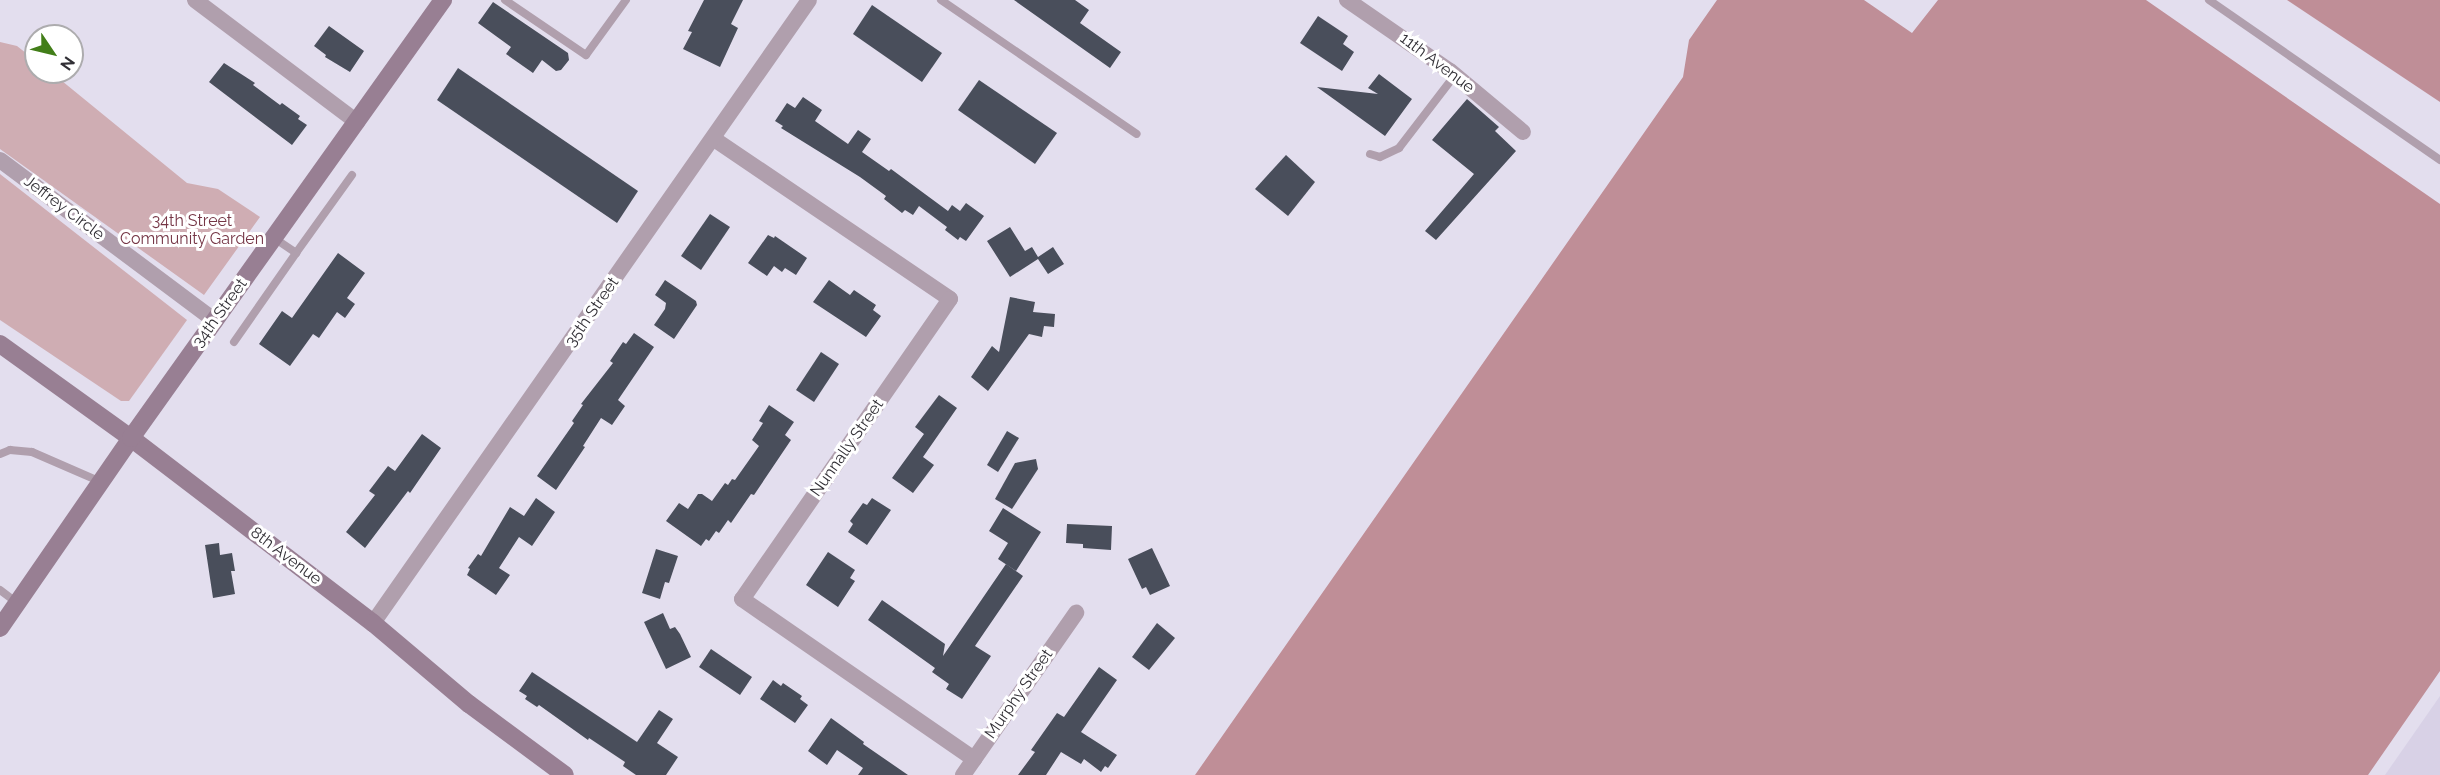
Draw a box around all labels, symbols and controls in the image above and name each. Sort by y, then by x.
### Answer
north arrow [24,24,84,84]
street label: 11th Avenue [1396,29,1478,97]
text: N [56,53,79,74]
street label: Jeffrey Circle [20,172,108,244]
park label: 34th Street Community Garden [120,211,264,249]
street label: 35th Street [561,274,623,350]
street label: 34th Street [189,275,251,351]
street label: Nunnally Street [806,395,888,501]
street label: 8th Avenue [247,523,325,589]
street label: Murphy Street [981,645,1057,743]

